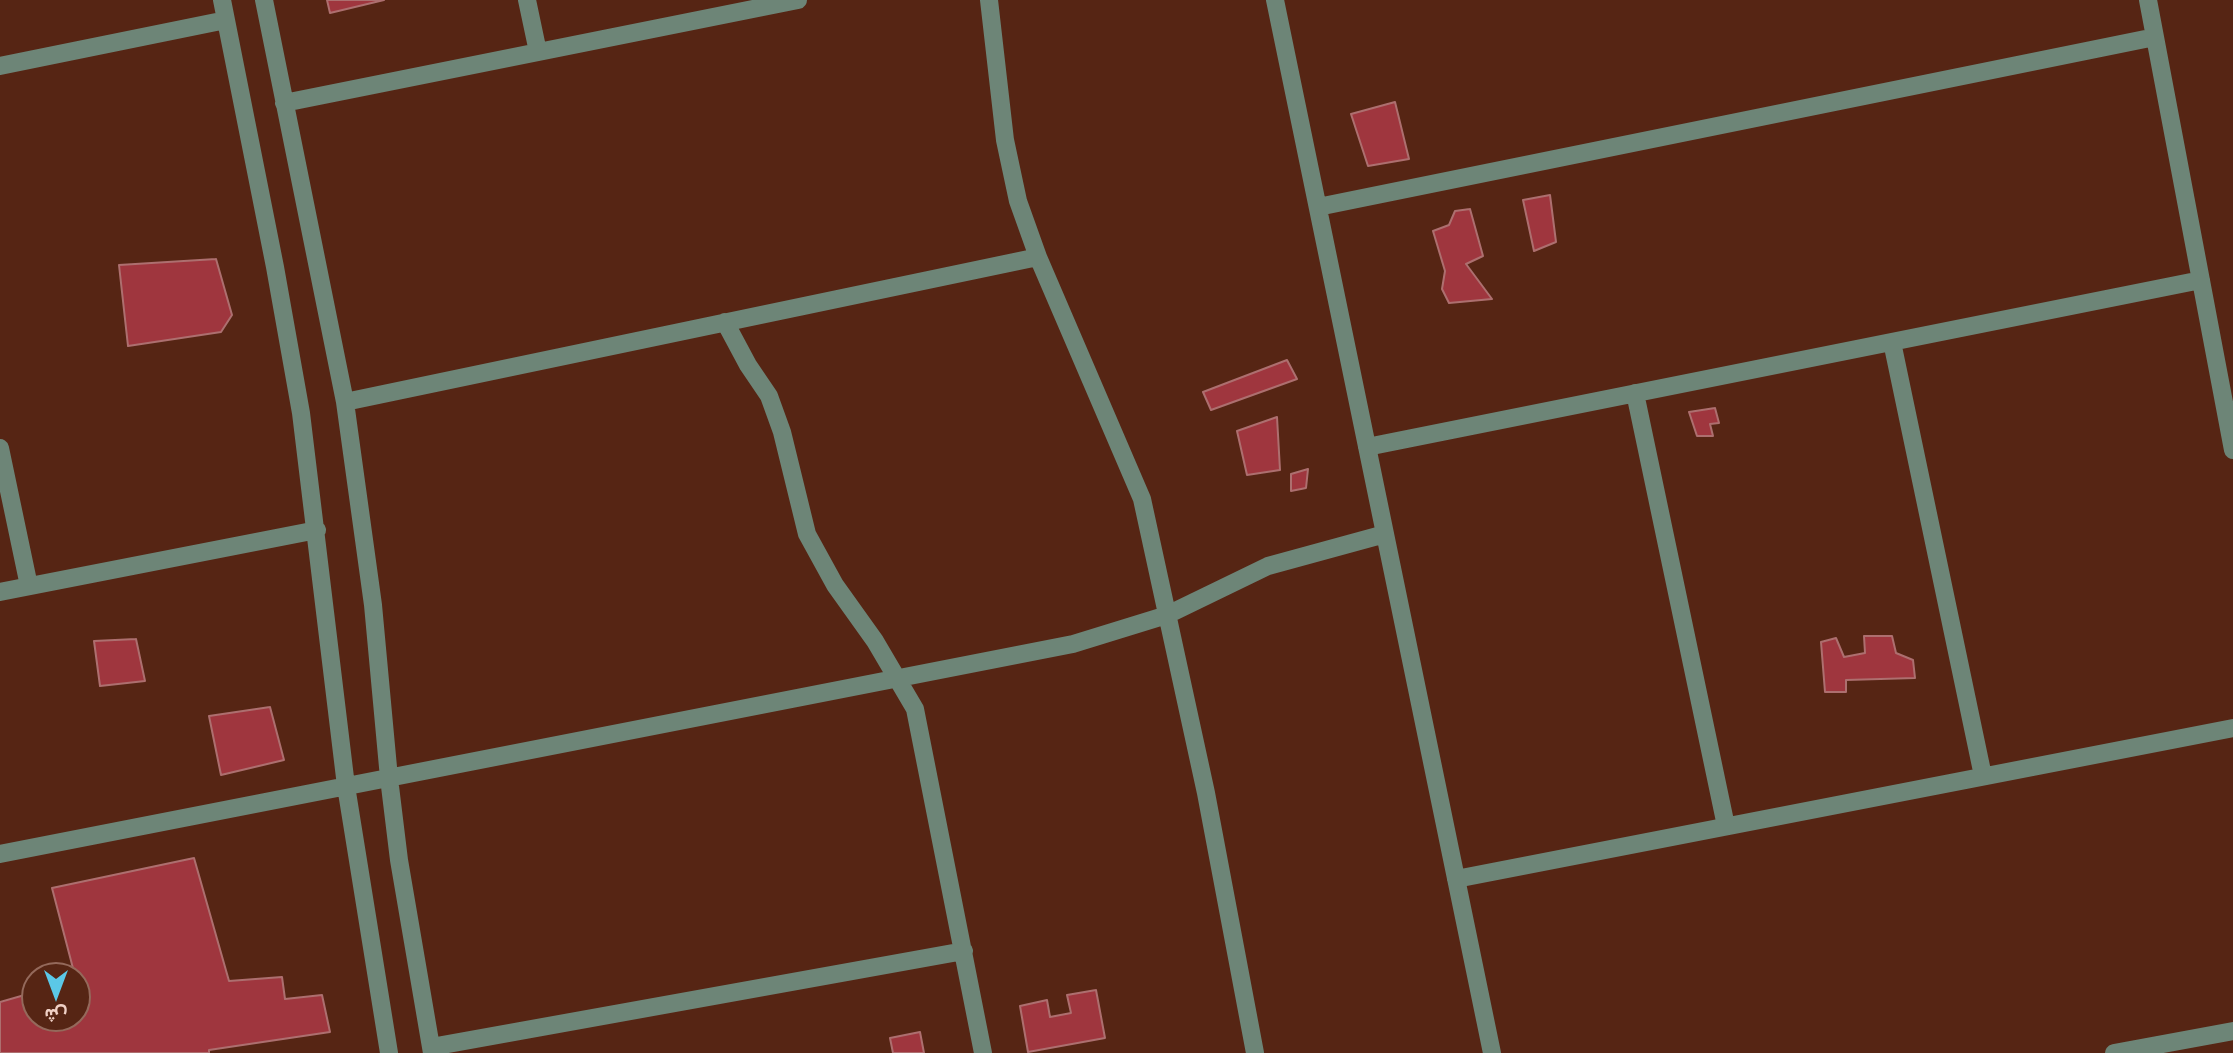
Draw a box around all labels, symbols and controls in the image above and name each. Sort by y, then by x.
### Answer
north arrow [21,962,91,1032]
text: ش [45,1003,67,1029]

